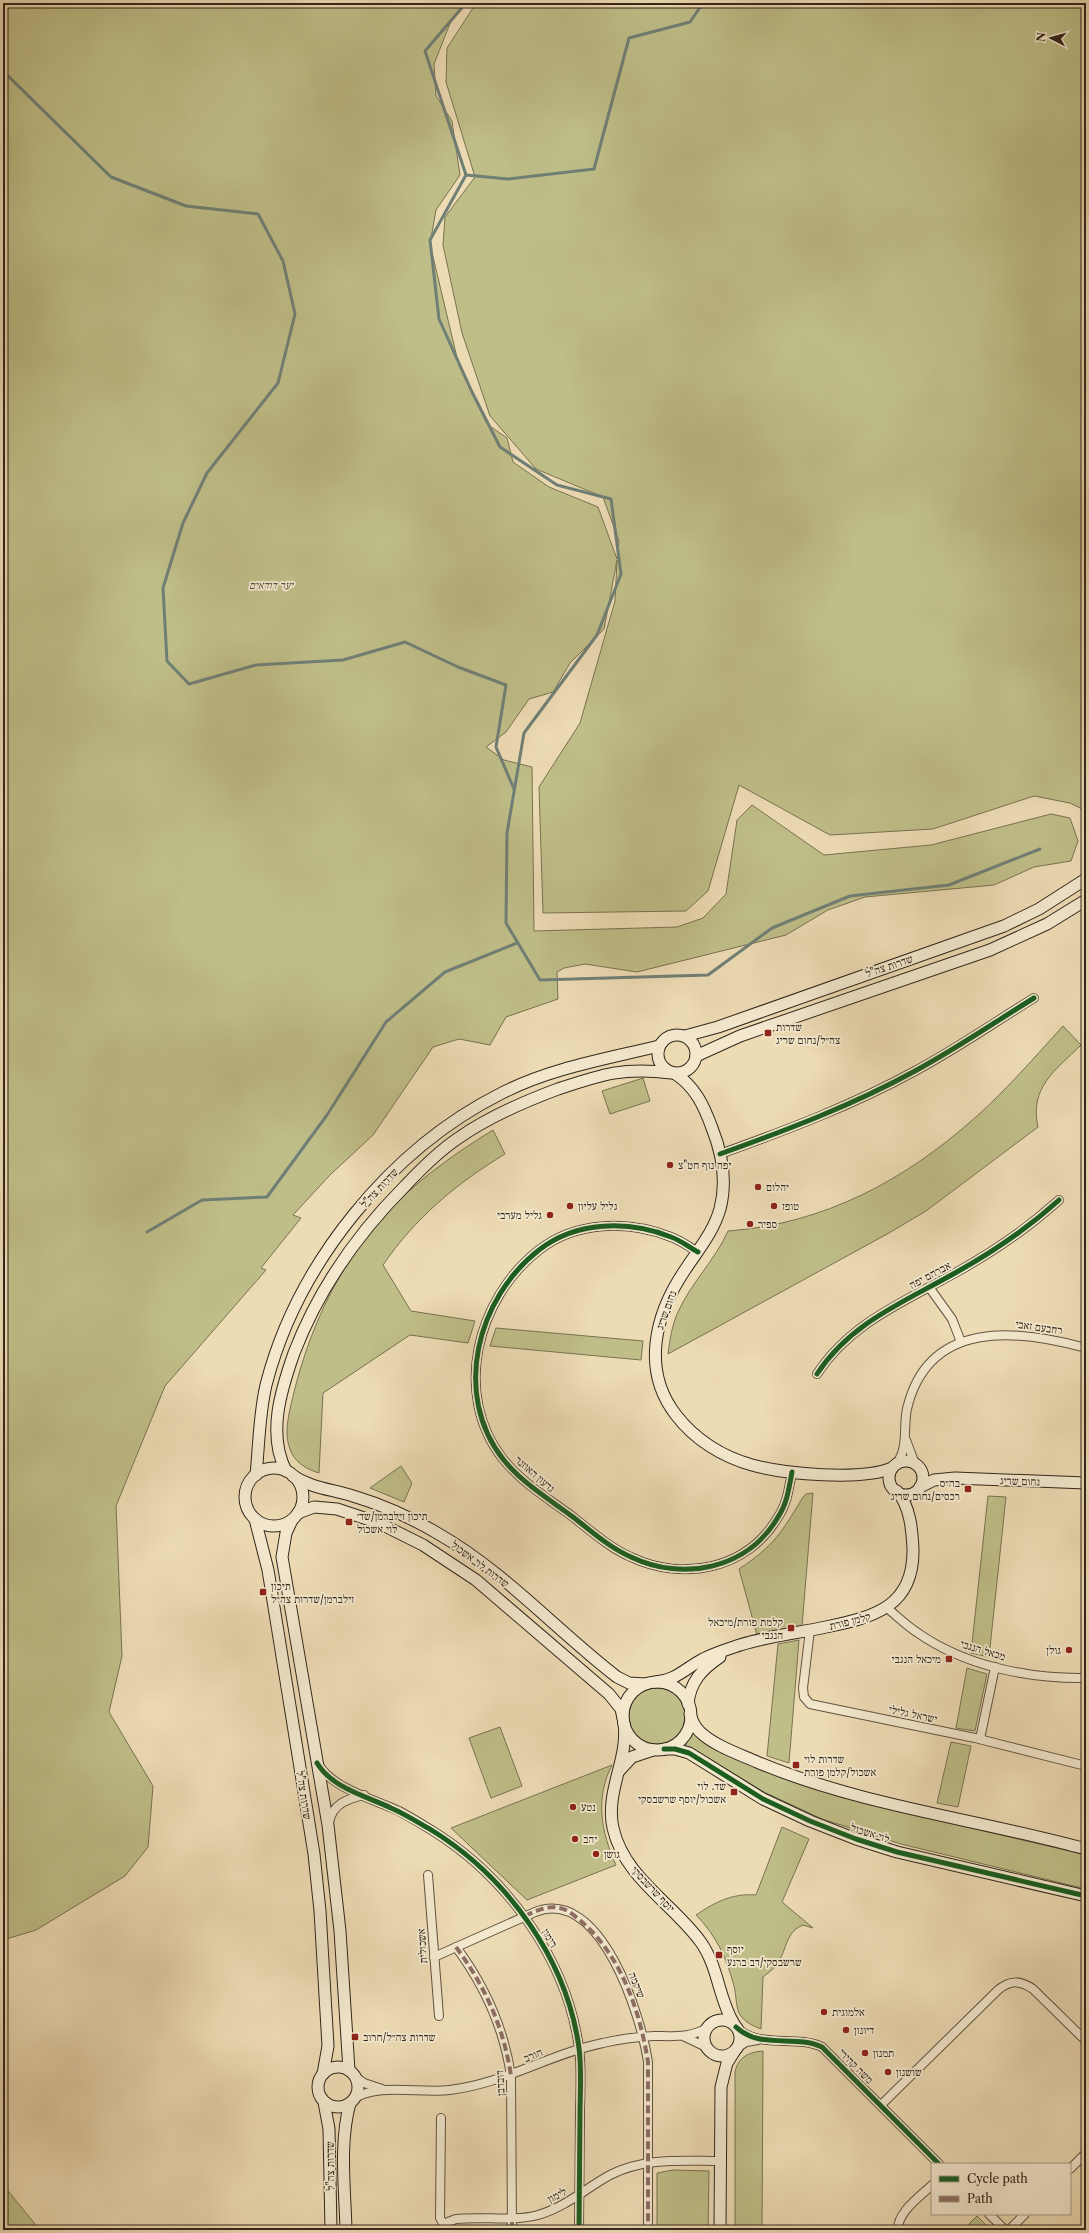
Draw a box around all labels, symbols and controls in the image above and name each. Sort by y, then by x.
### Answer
north arrow [1031,18,1071,58]
text: N [1034,31,1049,42]
park label: יער דודאים [249,578,294,592]
street label: שדרות צה"ל [863,951,915,981]
place label: שדרות צה״ל/נחום שריג [776,1020,840,1047]
marker: שדרות צה״ל/נחום שריג [763,1028,773,1038]
place label: יפה נוף חט"צ [678,1158,731,1172]
marker: יפה נוף חט"צ [665,1160,675,1170]
street label: שדרות צה"ל [357,1165,401,1211]
place label: יהלום [766,1180,789,1194]
marker: יהלום [753,1182,763,1192]
place label: גליל עליון [578,1199,618,1213]
place label: טופז [782,1199,799,1213]
marker: גליל עליון [565,1201,575,1211]
marker: טופז [769,1201,779,1211]
place label: גליל מערבי [497,1208,542,1222]
marker: גליל מערבי [545,1210,555,1220]
place label: ספיר [758,1217,778,1231]
marker: ספיר [745,1219,755,1229]
street label: אברהם יפה [907,1258,953,1292]
street label: נחום שריג [653,1288,680,1331]
street label: רחבעם זאבי [1014,1317,1064,1337]
street label: גדעון האוזנר [512,1453,558,1495]
street label: נחום שריג [1000,1473,1041,1489]
place label: בה״ס רכסים/נחום שריג [891,1476,960,1503]
marker: בה״ס רכסים/נחום שריג [963,1484,973,1494]
place label: תיכון זילברמן/שד׳ לוי אשכול [357,1509,428,1536]
marker: תיכון זילברמן/שד׳ לוי אשכול [344,1517,354,1527]
street label: שדרות לוי אשכול [448,1538,512,1591]
place label: תיכון זילברמן/שדרות צה״ל [271,1579,354,1606]
marker: תיכון זילברמן/שדרות צה״ל [258,1587,268,1597]
street label: קלמן פורת [828,1609,873,1633]
place label: קלמת פורת/מיכאל הנגבי [708,1615,783,1642]
marker: קלמת פורת/מיכאל הנגבי [786,1623,796,1633]
street label: מכאל הנגבי [959,1636,1007,1664]
place label: גולן [1046,1643,1061,1657]
marker: גולן [1064,1645,1074,1655]
place label: מיכאל הנגבי [891,1652,941,1666]
marker: מיכאל הנגבי [944,1654,954,1664]
street label: ישראל גלילי [887,1702,939,1726]
place label: שדרות לוי אשכול/קלמן פורת [804,1752,876,1779]
marker: שדרות לוי אשכול/קלמן פורת [791,1760,801,1770]
street label: שדרות צה"ל [293,1769,315,1821]
place label: שד. לוי אשכול/יוסף שרשבסקי [638,1779,726,1806]
marker: שד. לוי אשכול/יוסף שרשבסקי [729,1787,739,1797]
place label: נטע [581,1800,596,1814]
marker: נטע [568,1802,578,1812]
street label: לוי אשכול [849,1820,891,1846]
place label: יהב [583,1832,597,1846]
marker: יהב [570,1834,580,1844]
place label: גושן [604,1847,620,1861]
marker: גושן [591,1849,601,1859]
street label: יוסף שרשבסקי [628,1863,678,1915]
street label: רימון [539,1926,561,1950]
street label: אשכולית [414,1928,430,1964]
place label: יוסף שרשבסקי/דב ברנע [727,1942,802,1969]
marker: יוסף שרשבסקי/דב ברנע [714,1950,724,1960]
street label: שיקמה [625,1970,649,2000]
place label: אלמוגית [832,2005,865,2019]
marker: אלמוגית [819,2007,829,2017]
place label: דיונון [854,2023,874,2037]
marker: דיונון [841,2025,851,2035]
place label: שדרות צה״ל/חרוב [363,2030,436,2044]
marker: שדרות צה״ל/חרוב [350,2032,360,2042]
street label: חורב [521,2045,545,2065]
street label: משה קהירי [836,2046,877,2087]
place label: תמנון [873,2046,894,2060]
marker: תמנון [860,2048,870,2058]
place label: שושנון [896,2065,922,2079]
marker: שושנון [883,2067,893,2077]
street label: דובדבן [492,2070,508,2096]
street label: שדרות צה"ל [323,2141,337,2191]
legend [931,2163,1071,2215]
text: Cycle path [967,2171,1028,2186]
street label: לימון [545,2184,569,2206]
text: Path [967,2191,993,2206]

